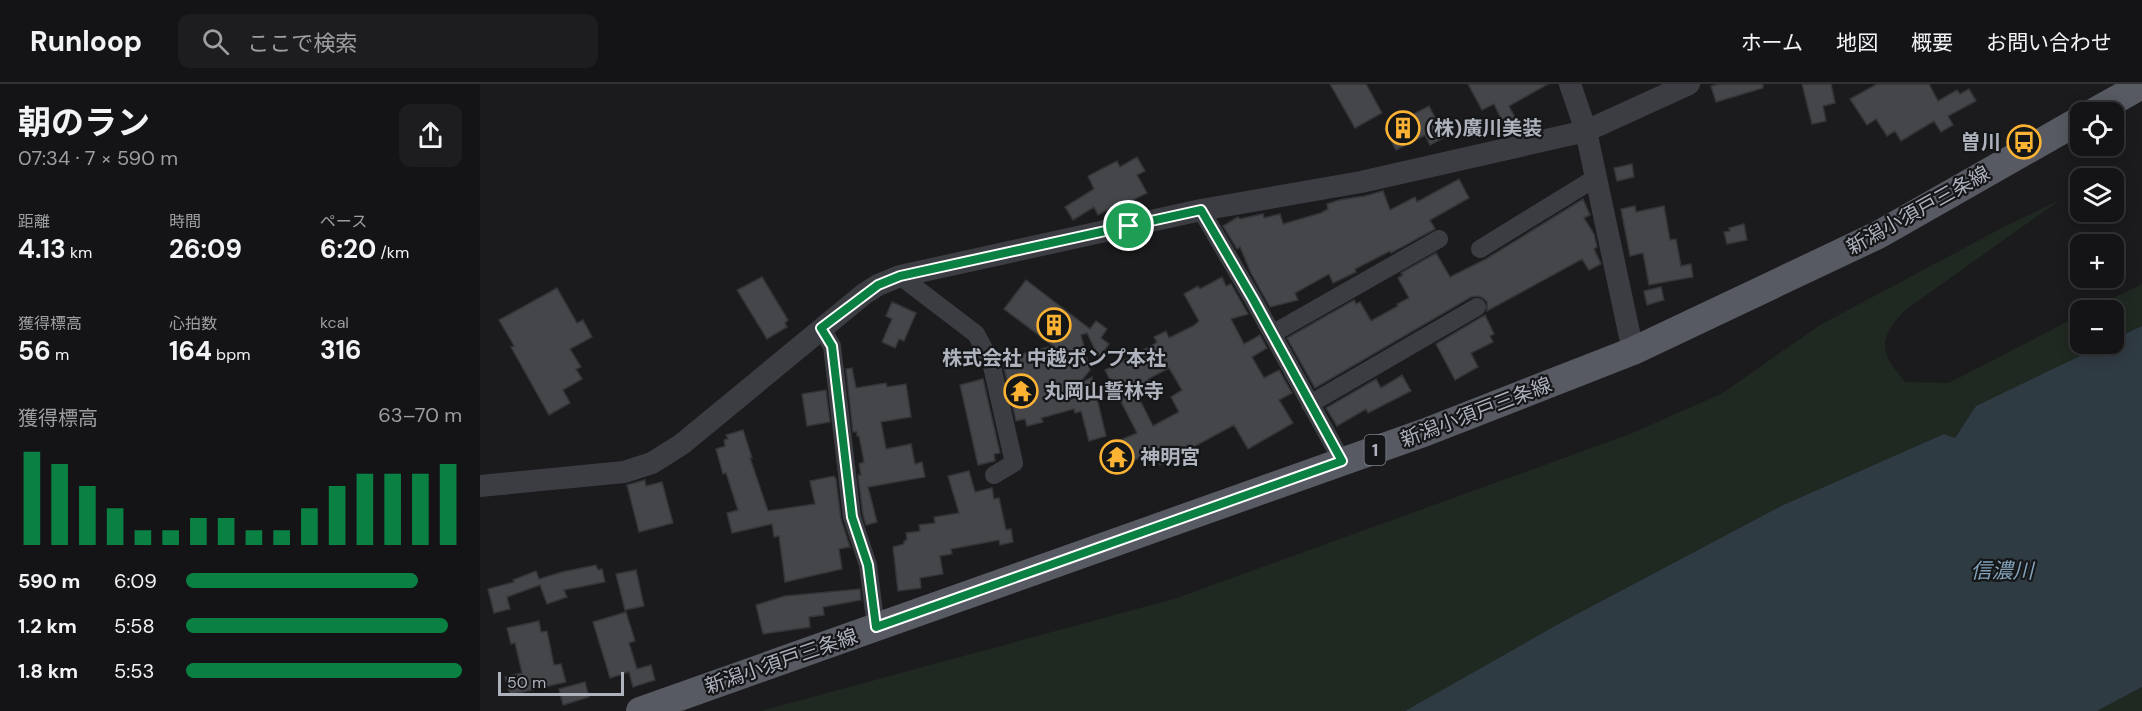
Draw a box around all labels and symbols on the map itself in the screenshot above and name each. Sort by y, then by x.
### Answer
building icon: (株)廣川美装 [1385,110,1421,146]
place label: (株)廣川美装 [1426,115,1542,141]
bus stop icon: 曽川 [2006,124,2042,160]
place label: 曽川 [1961,129,2001,155]
street label: 新潟小須戸三条線 [1842,160,1994,260]
pin [1103,200,1154,251]
building icon: 株式会社 中越ポンプ本社 [1036,307,1072,343]
place label: 株式会社 中越ポンプ本社 [942,345,1166,371]
street label: 新潟小須戸三条線 [1397,371,1555,453]
temple icon: 丸岡山誓林寺 [1003,373,1039,409]
place label: 丸岡山誓林寺 [1044,378,1164,404]
road number: 1 [1364,435,1386,465]
temple icon: 神明宮 [1099,439,1135,475]
place label: 神明宮 [1140,444,1200,470]
water label: 信濃川 [1971,557,2035,585]
street label: 新潟小須戸三条線 [701,623,861,699]
scale bar [498,669,624,696]

